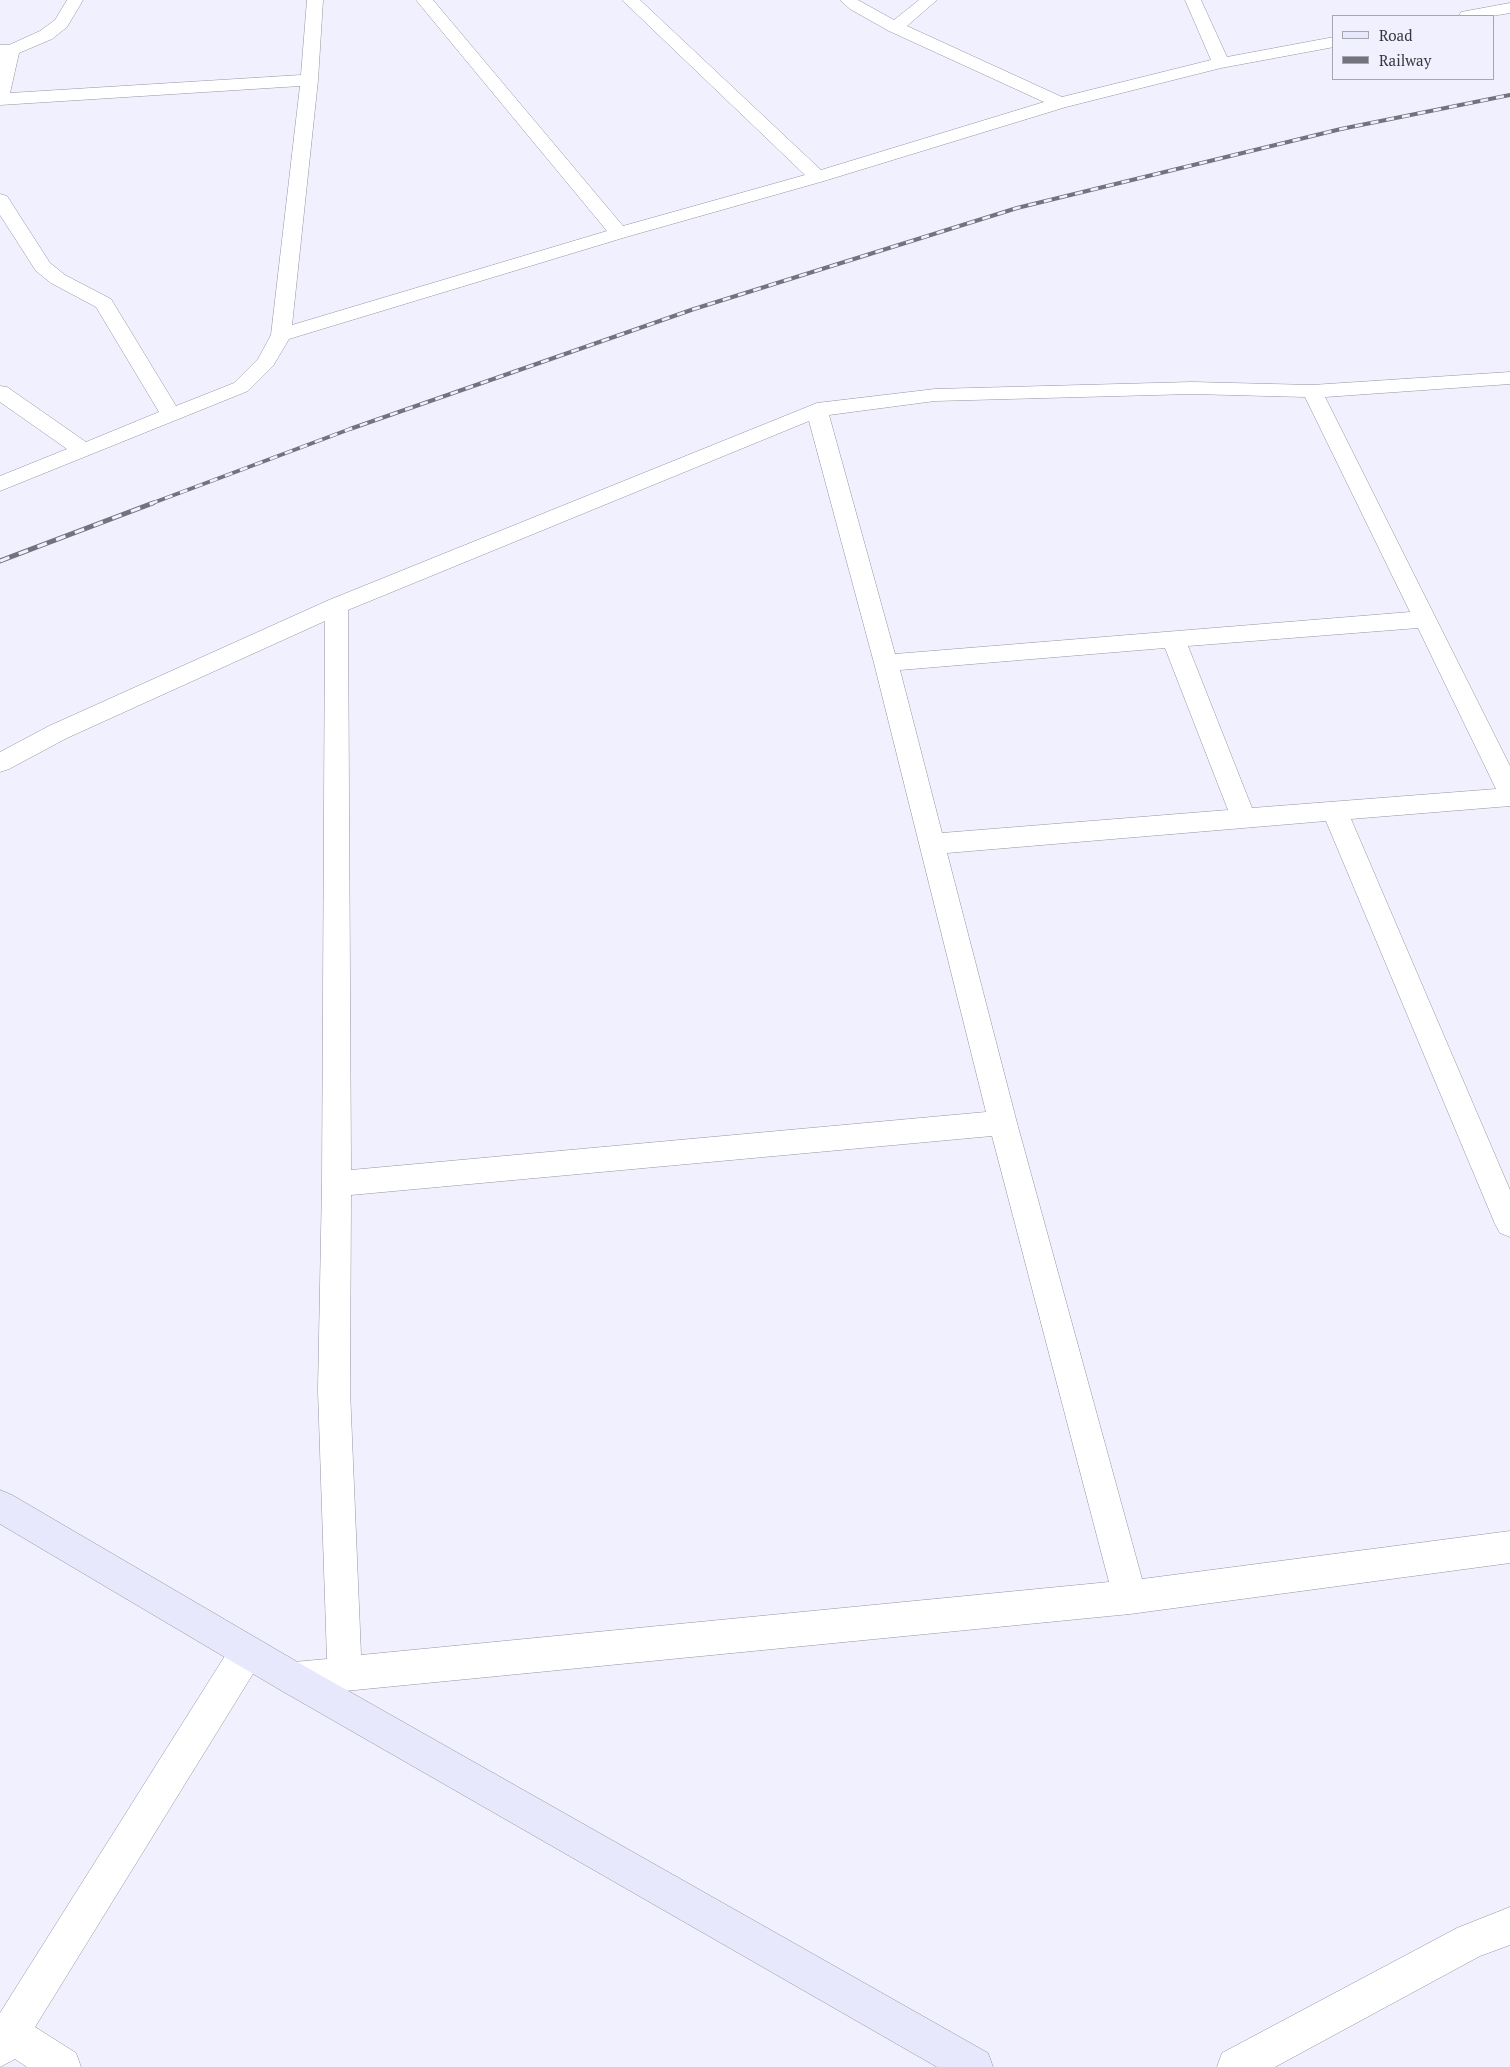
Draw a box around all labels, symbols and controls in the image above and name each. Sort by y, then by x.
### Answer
legend [1332,15,1495,80]
text: Road [1379,25,1412,45]
text: Railway [1379,50,1431,70]

